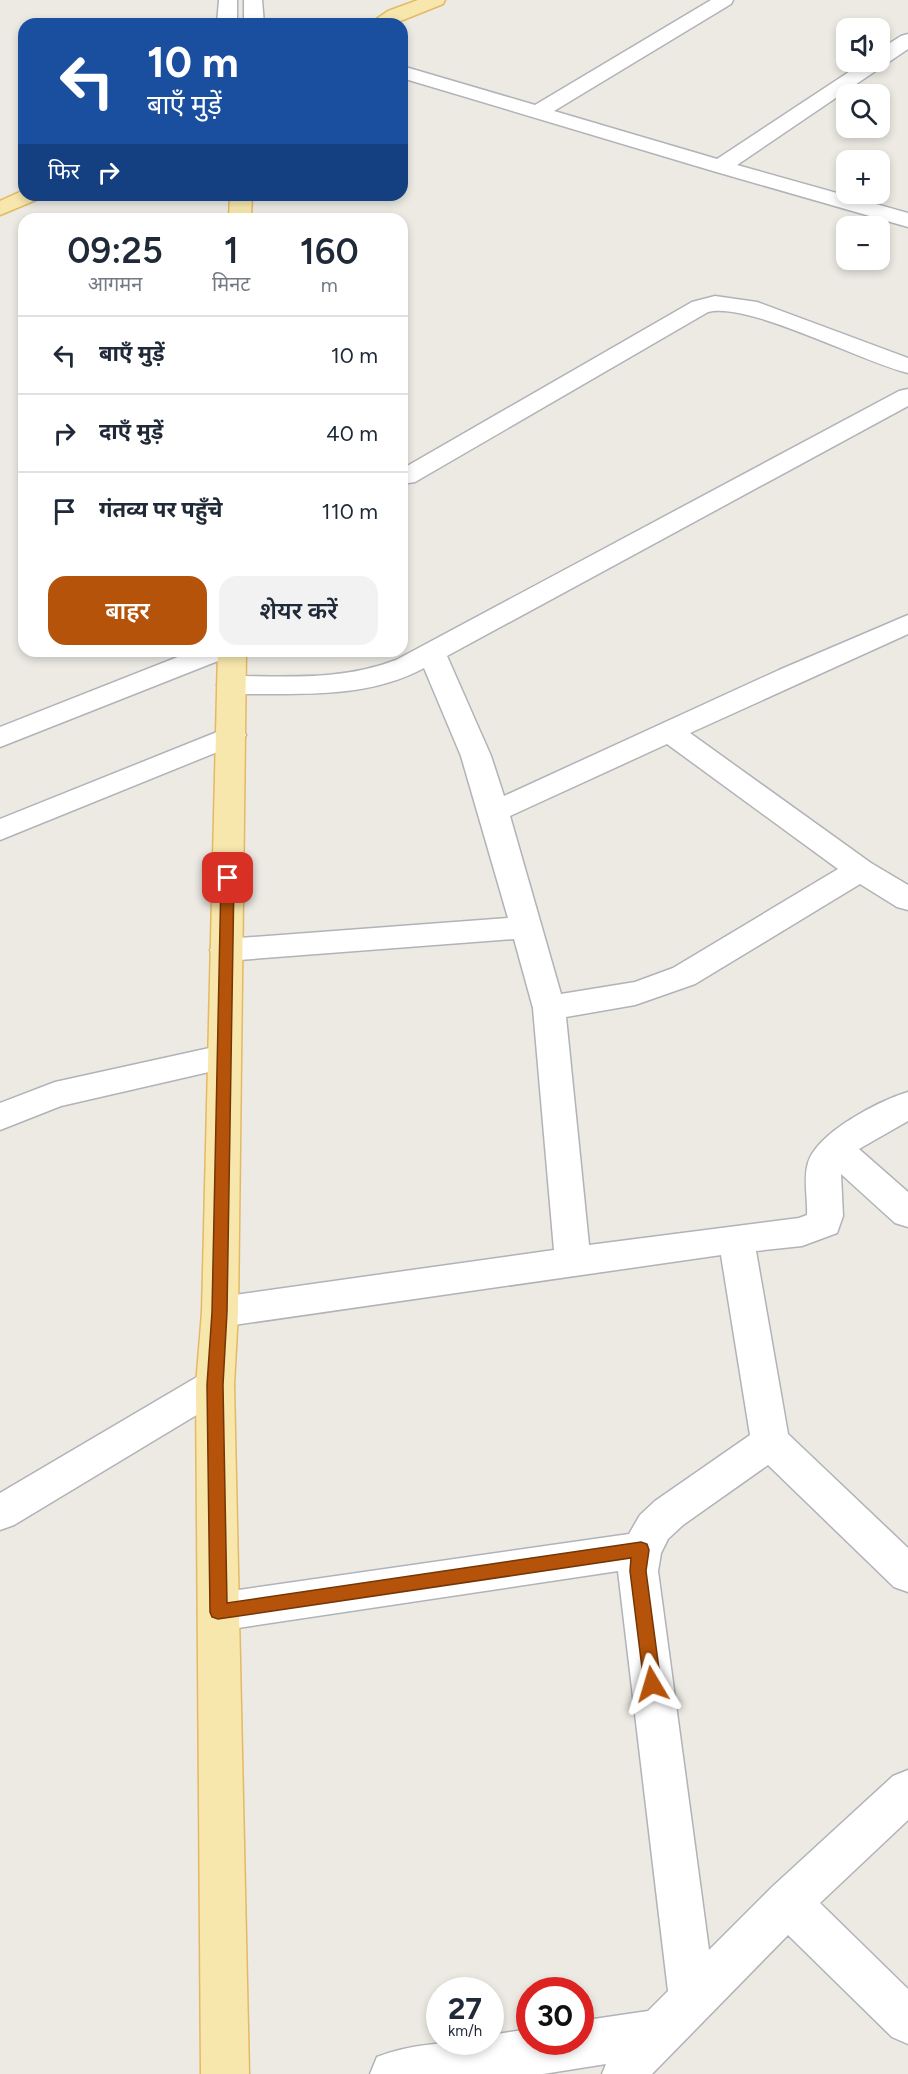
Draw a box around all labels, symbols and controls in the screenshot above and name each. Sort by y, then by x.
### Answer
map controls [836,18,890,270]
button: sound [836,18,890,72]
text: 10 m [147,37,239,88]
icon: left [48,42,126,120]
button: search [836,84,890,138]
text: बाएँ मुड़ें [147,88,222,121]
button: + [836,150,890,204]
icon: right [92,156,125,189]
text: फिर [48,158,80,185]
button: − [836,216,890,270]
text: 09:25 [67,229,163,272]
text: 1 [224,229,239,272]
text: 160 [300,230,359,273]
text: आगमन [88,272,142,296]
text: मिनट [212,272,250,296]
text: m [321,273,338,297]
icon: left [48,339,81,372]
text: बाएँ मुड़ें [99,340,165,367]
text: 10 m [331,342,378,369]
icon: right [48,417,81,450]
text: दाएँ मुड़ें [99,418,163,445]
text: 40 m [326,420,378,447]
icon: arrive [48,495,81,528]
text: गंतव्य पर पहुँचे [99,496,223,523]
text: 110 m [322,498,378,525]
button: बाहर [48,576,207,645]
button: शेयर करें [219,576,378,645]
pin [202,852,253,903]
icon: arrive [211,861,244,894]
position arrow [620,1652,684,1716]
speed limit sign: 30 [516,1977,594,2055]
text: 27 [448,1990,482,2027]
text: km/h [448,2022,482,2040]

